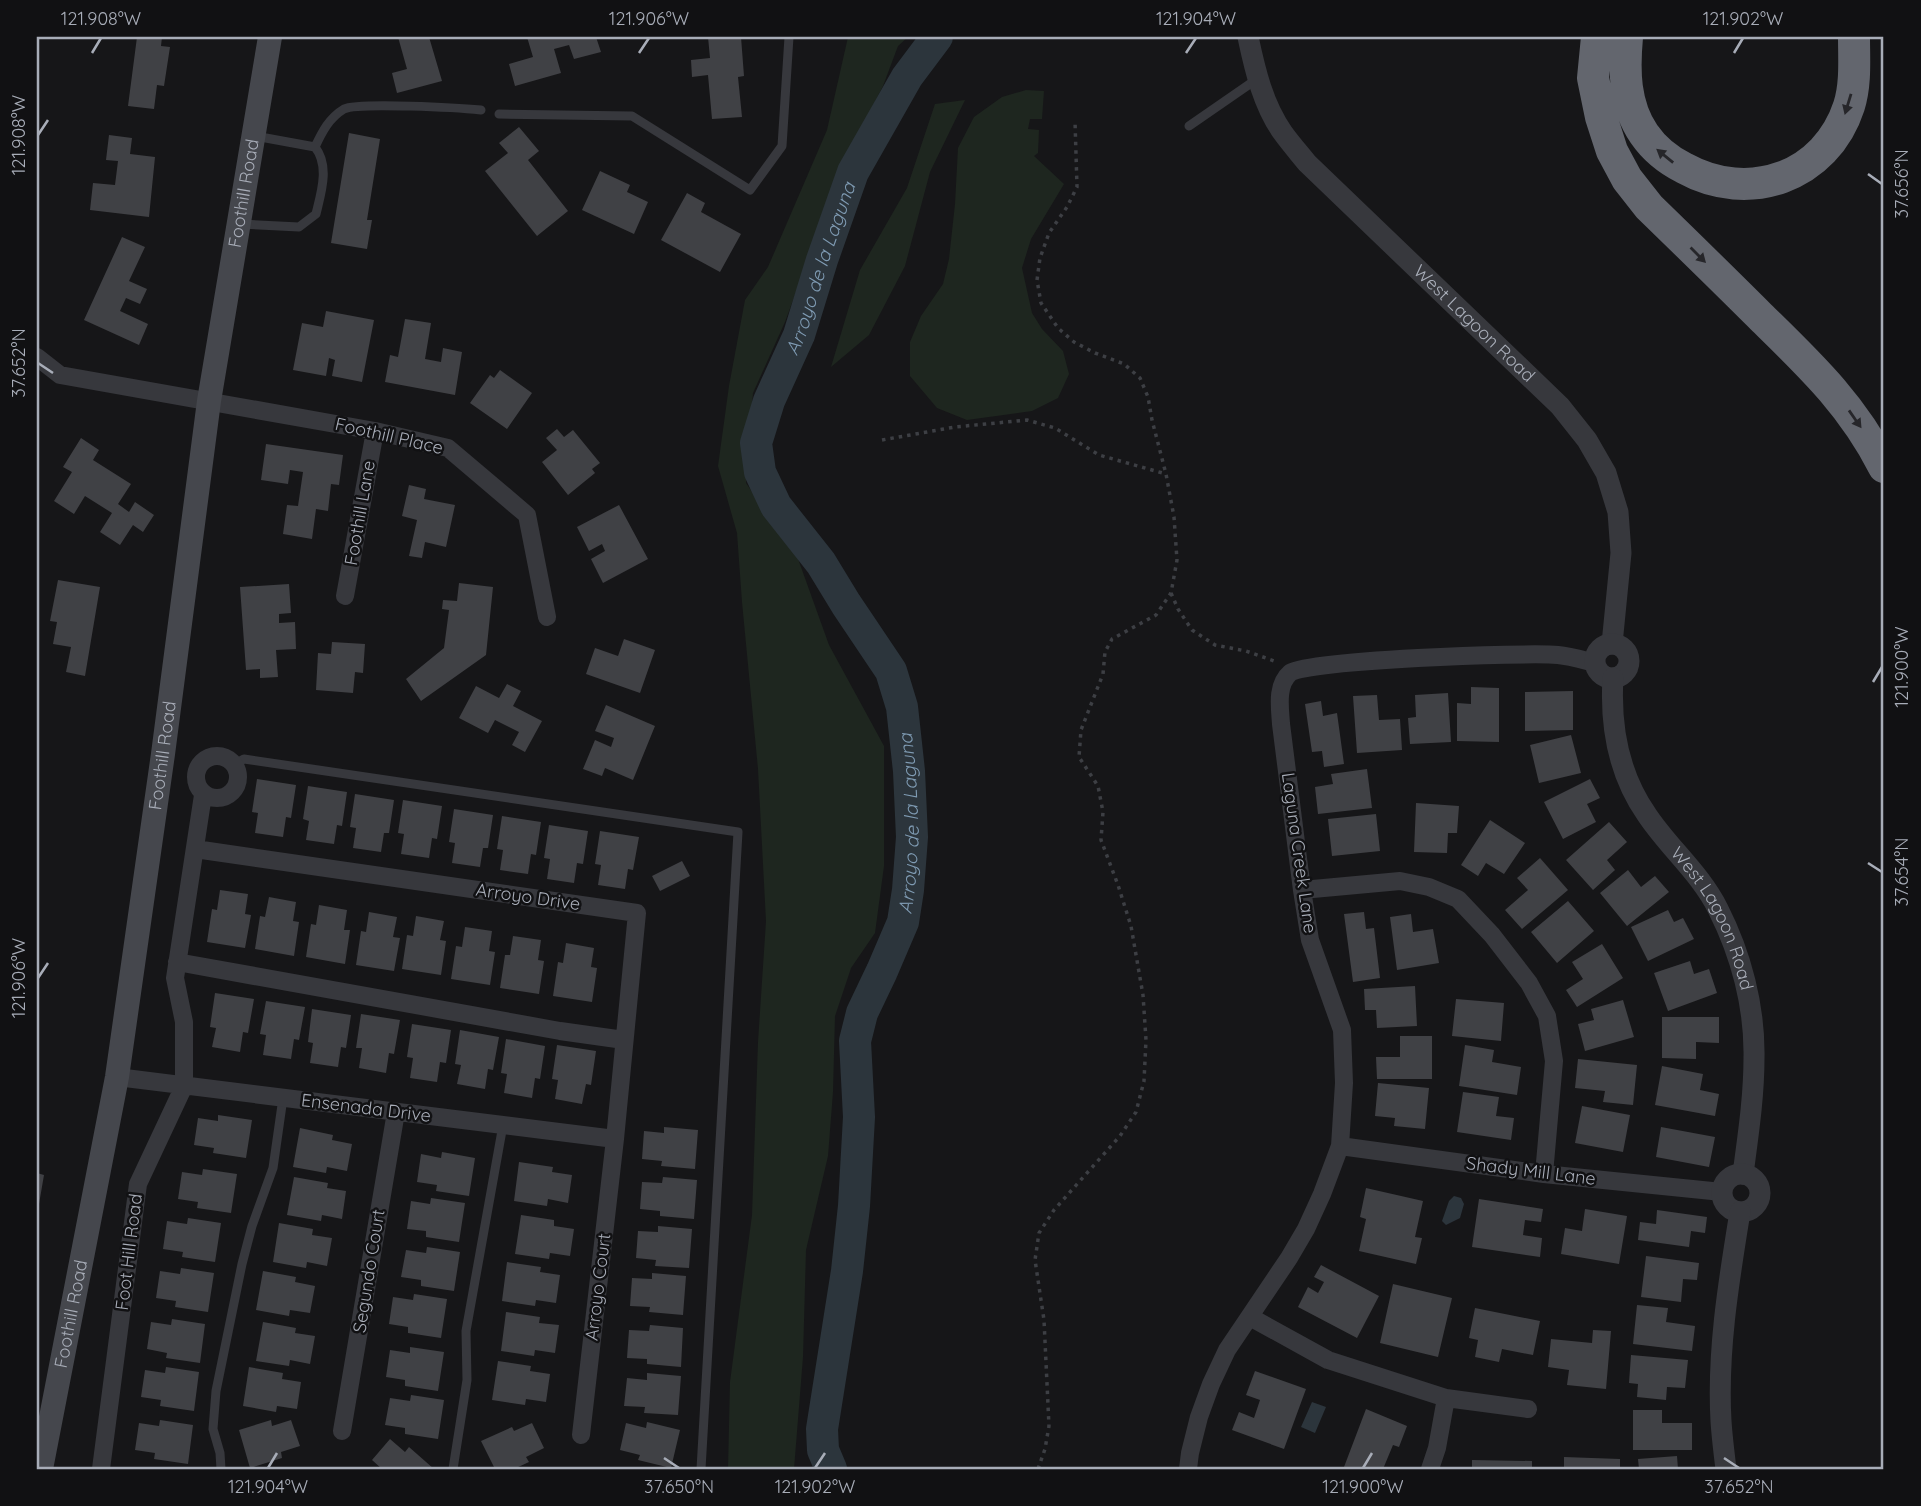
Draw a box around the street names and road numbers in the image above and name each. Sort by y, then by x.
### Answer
street label: Foothill Road [223,137,264,249]
street label: West Lagoon Road [1409,259,1540,387]
street label: Foothill Place [333,412,445,459]
street label: Foothill Lane [339,459,380,567]
street label: Foothill Road [143,700,181,811]
street label: Laguna Creek Lane [1277,771,1322,935]
street label: West Lagoon Road [1666,842,1759,992]
street label: Arroyo Drive [474,878,582,915]
street label: Ensenada Drive [300,1088,432,1127]
street label: Shady Mill Lane [1465,1151,1597,1190]
street label: Foot Hill Road [110,1192,147,1312]
street label: Segundo Court [347,1208,390,1334]
street label: Arroyo Court [580,1232,615,1342]
street label: Foothill Road [49,1258,92,1370]

